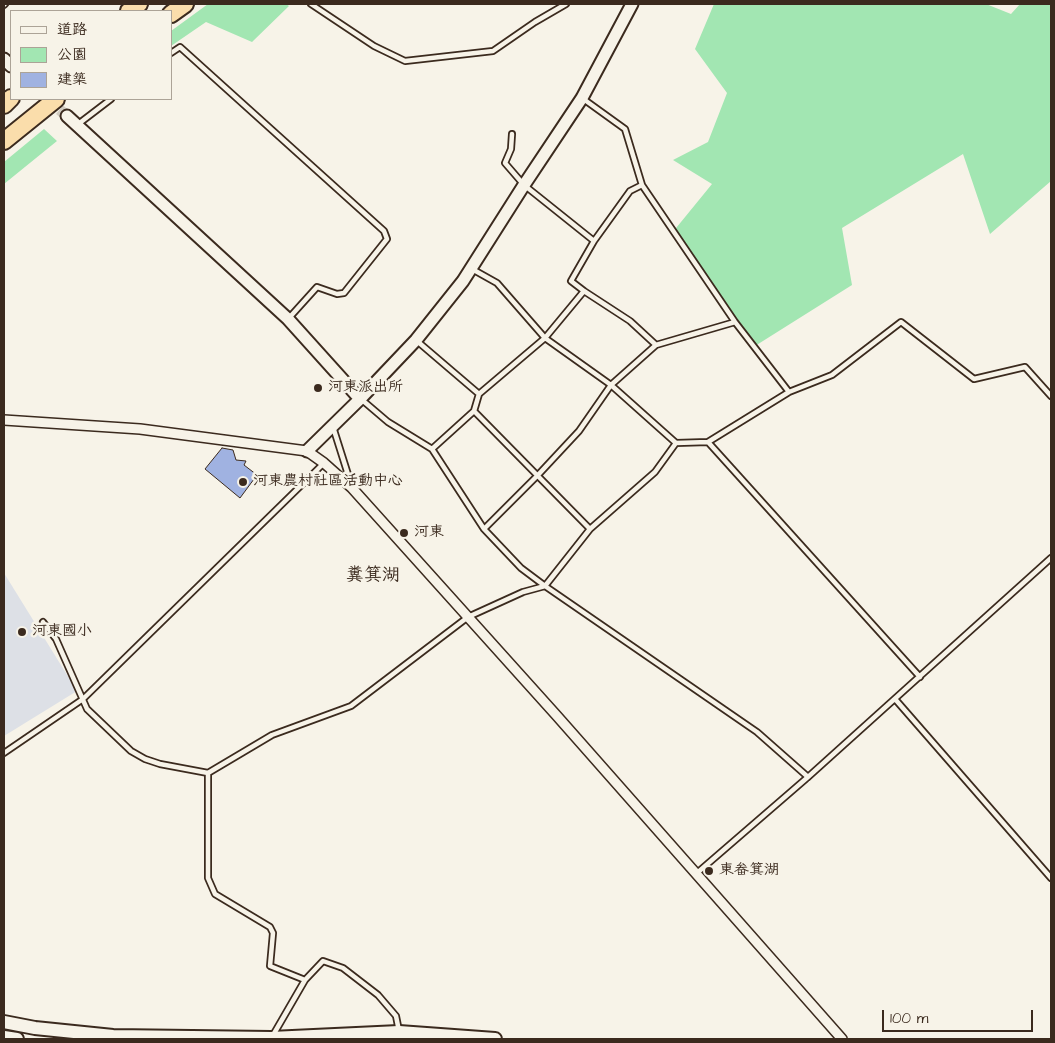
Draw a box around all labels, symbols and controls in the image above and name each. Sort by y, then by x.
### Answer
legend [10,10,172,100]
text: 道路 [57,19,87,40]
text: 公園 [57,44,87,65]
text: 建築 [57,69,87,90]
place label: 河東派出所 [328,379,403,397]
marker: 河東派出所 [312,382,324,394]
place label: 河東農村社區活動中心 [253,473,403,491]
marker: 河東農村社區活動中心 [237,476,249,488]
place label: 河東 [414,524,444,542]
marker: 河東 [398,527,410,539]
district label: 糞箕湖 [346,565,400,587]
place label: 河東國小 [32,623,92,641]
marker: 河東國小 [16,626,28,638]
place label: 東畚箕湖 [719,862,779,880]
marker: 東畚箕湖 [703,865,715,877]
scale bar [885,1000,1036,1032]
text: 100 m [890,1008,929,1029]

